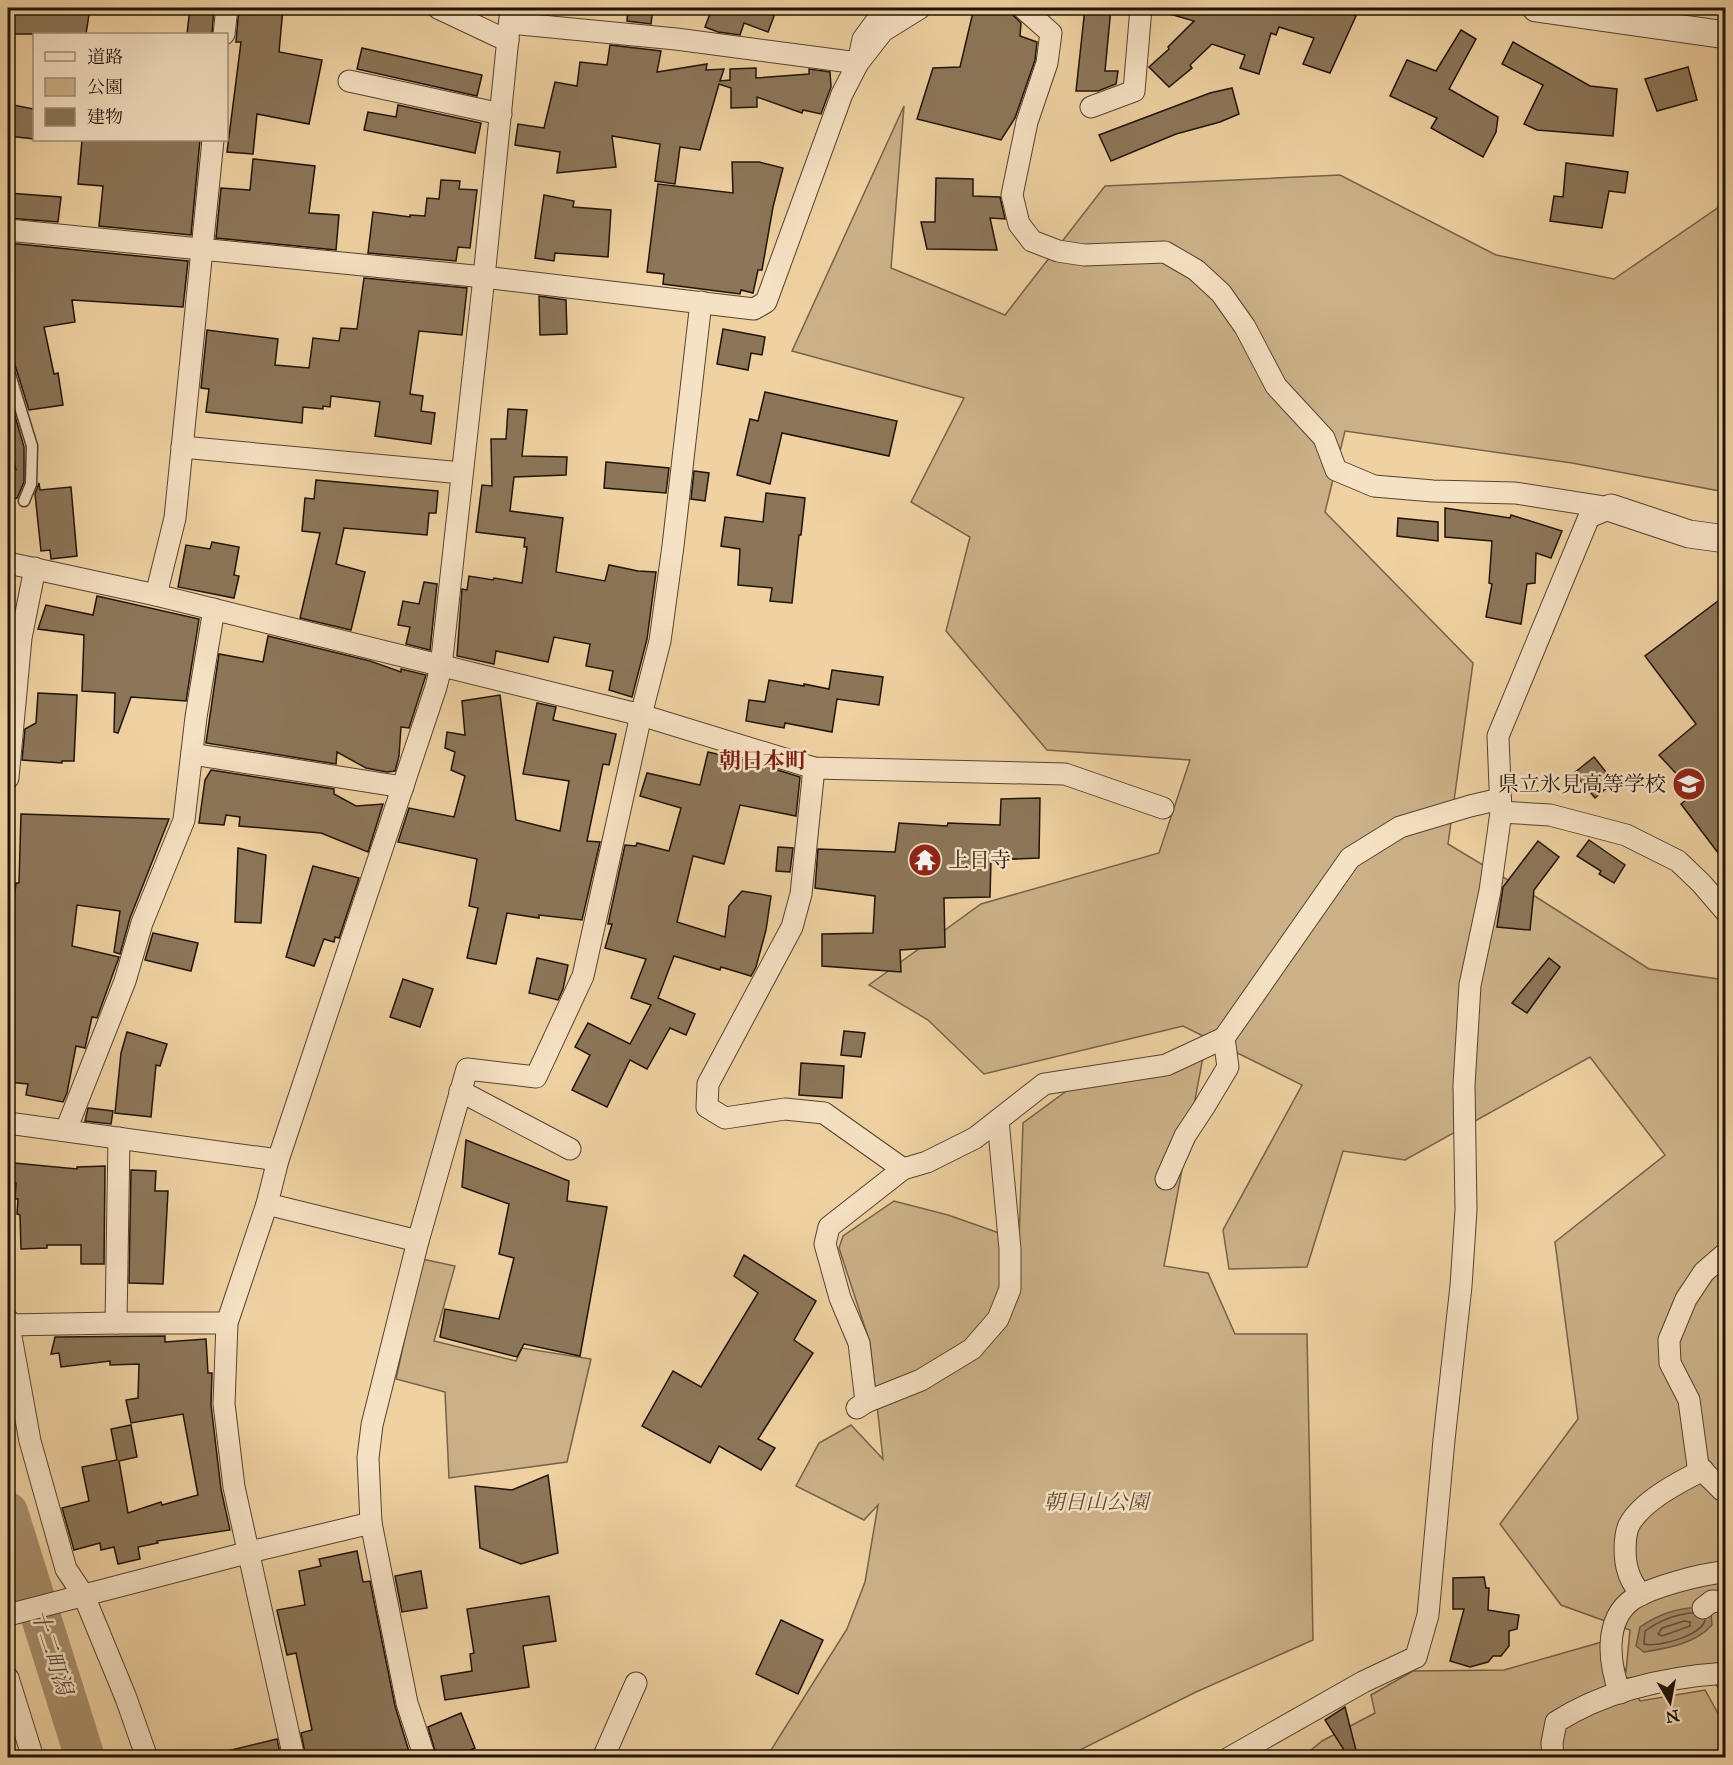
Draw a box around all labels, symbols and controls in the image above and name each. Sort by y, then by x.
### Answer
legend [33,33,228,141]
text: 道路 [87,46,123,68]
text: 公園 [87,76,123,98]
text: 建物 [87,106,123,128]
district label: 朝日本町 [719,747,807,774]
school or university icon: 県立氷見高等学校 [1671,766,1707,802]
place label: 県立氷見高等学校 [1498,771,1666,797]
temple icon: 上日寺 [907,842,943,878]
place label: 上日寺 [948,847,1011,873]
park label: 朝日山公園 [1044,1489,1151,1515]
water label: 十二町潟 [26,1606,79,1701]
north arrow [1640,1672,1700,1732]
text: N [1664,1706,1681,1727]

